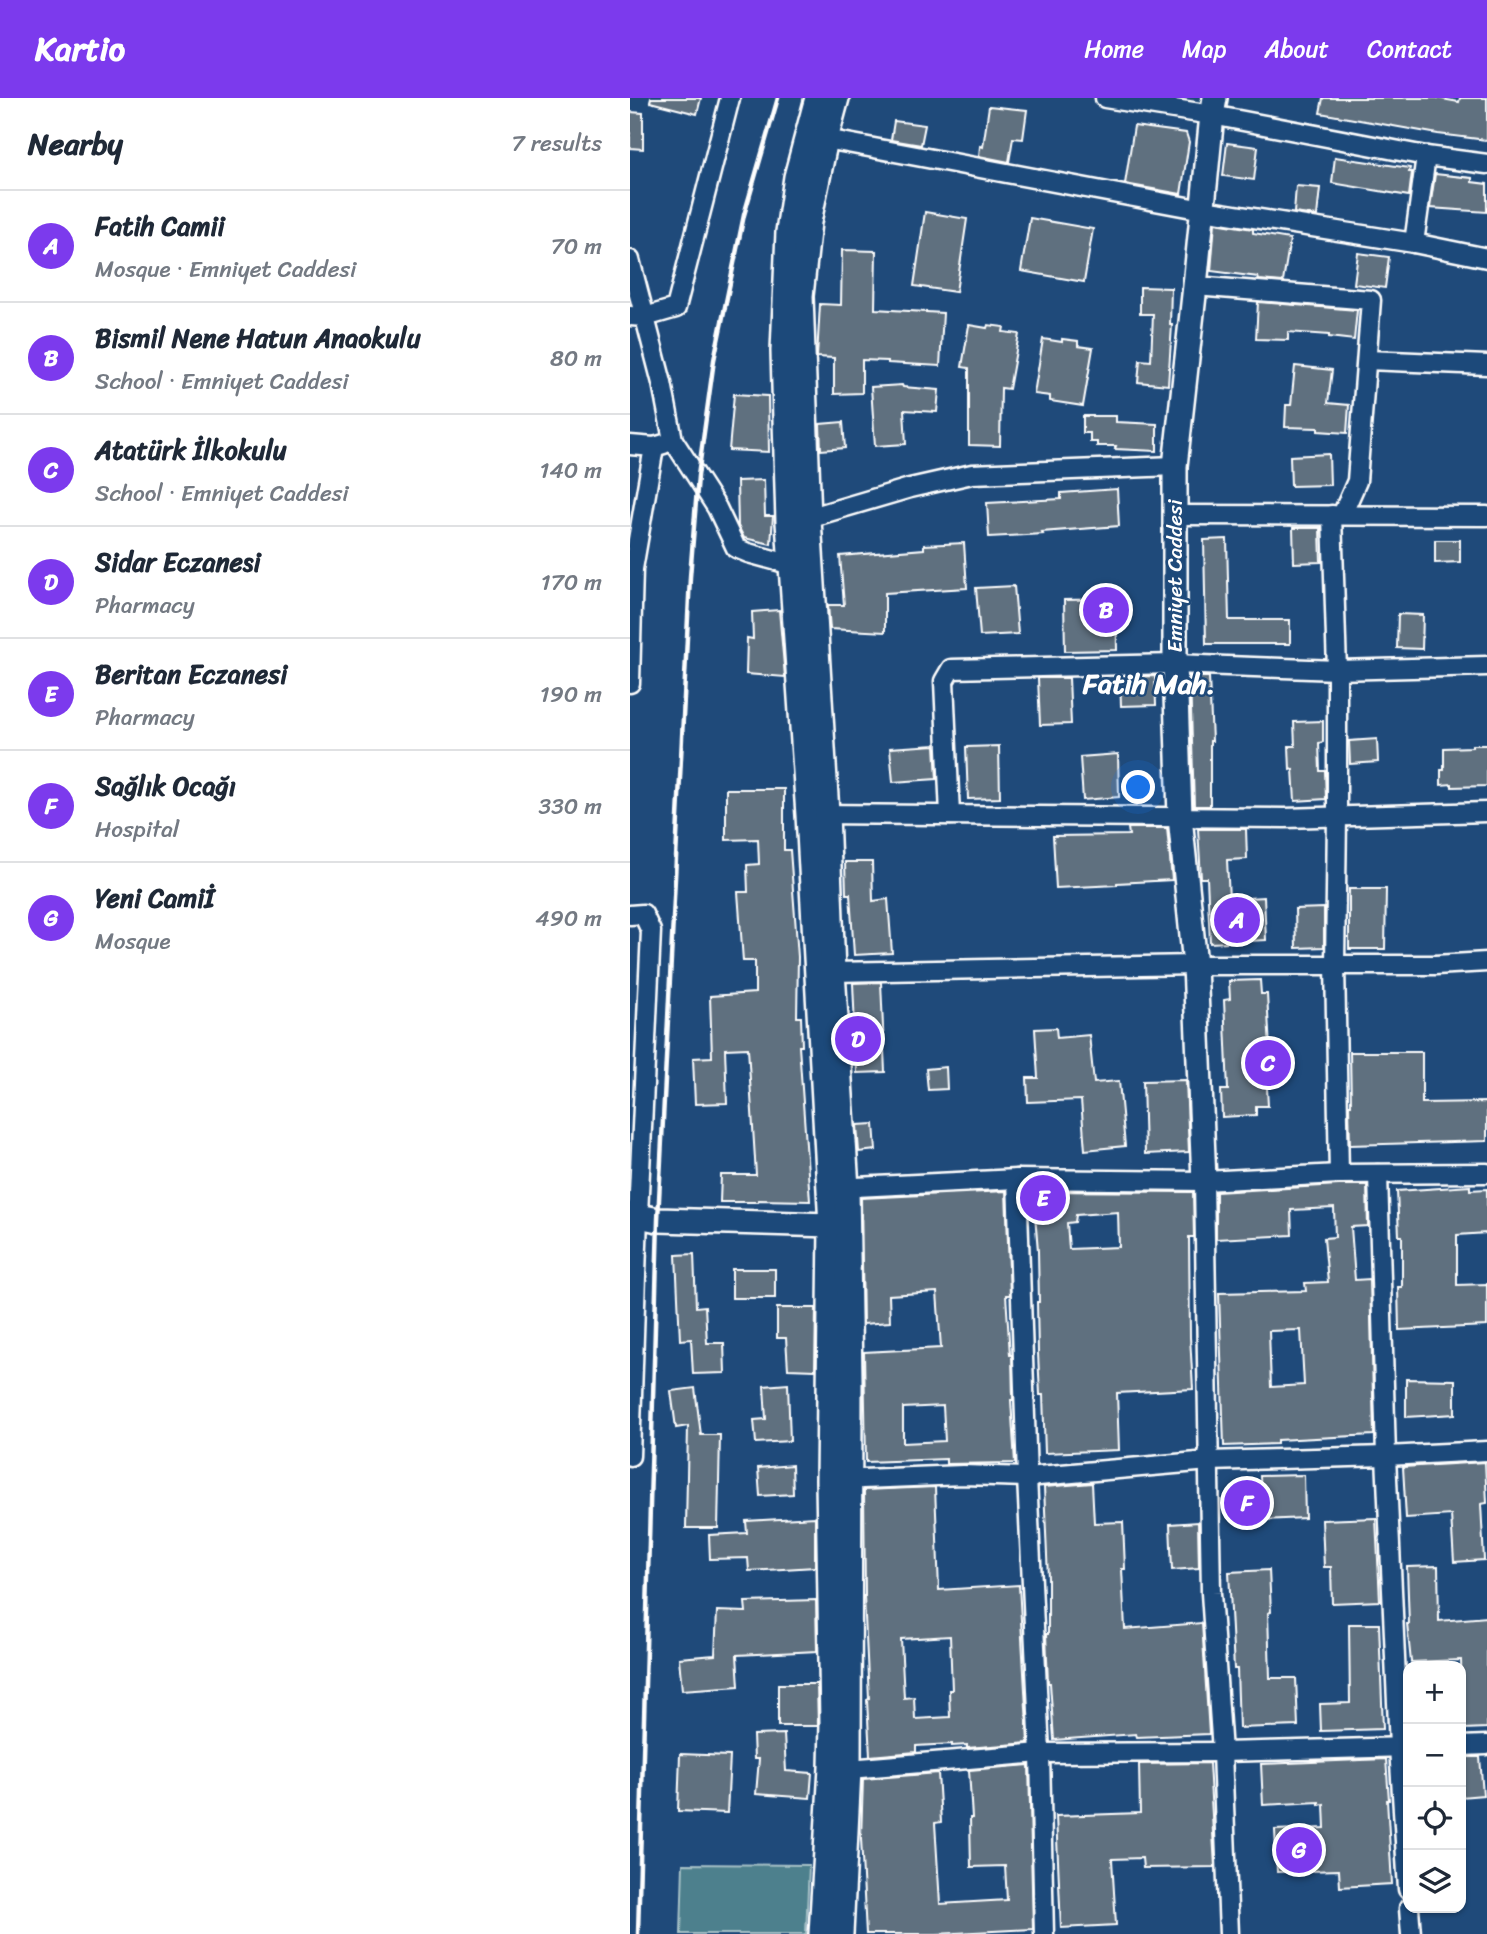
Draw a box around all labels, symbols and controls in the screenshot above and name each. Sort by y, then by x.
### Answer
text: Kartio [35,20,125,78]
text: Home [1084,28,1144,70]
text: Map [1182,28,1226,70]
text: About [1264,28,1329,70]
text: Contact [1367,28,1452,70]
text: Nearby [28,117,123,171]
text: 7 results [512,123,602,164]
text: Fatih Camii [95,203,225,249]
text: A [43,226,59,267]
text: 70 m [551,226,602,267]
text: Mosque · Emniyet Caddesi [95,249,356,290]
text: Bismil Nene Hatun Anaokulu [95,315,421,361]
text: B [44,338,58,379]
text: 80 m [550,338,602,379]
text: School · Emniyet Caddesi [95,361,349,402]
text: Atatürk İlkokulu [95,427,287,473]
text: C [44,450,58,491]
text: 140 m [540,450,602,491]
text: School · Emniyet Caddesi [95,473,349,514]
street label: Emniyet Caddesi [1156,498,1194,653]
text: Sidar Eczanesi [95,539,261,585]
text: D [44,562,58,603]
text: 170 m [541,562,602,603]
pin: B [1083,584,1129,636]
text: Pharmacy [95,585,195,626]
text: Beritan Eczanesi [95,651,287,697]
district label: Fatih Mah. [1082,659,1215,708]
text: E [45,674,57,715]
text: 190 m [540,674,602,715]
text: Pharmacy [95,697,195,738]
text: Sağlık Ocağı [95,763,236,809]
your location [1121,770,1155,804]
text: F [45,786,57,827]
text: 330 m [539,786,602,827]
text: Hospital [95,809,179,850]
text: Yeni Camiİ [95,875,215,921]
pin: A [1214,894,1260,946]
text: G [44,898,58,939]
text: 490 m [535,898,602,939]
text: Mosque [95,921,171,962]
pin: D [835,1013,881,1065]
pin: C [1245,1037,1291,1089]
pin: E [1020,1172,1066,1224]
pin: F [1224,1477,1270,1529]
map controls [1403,1661,1466,1913]
button: + [1403,1661,1466,1724]
button: − [1403,1724,1466,1787]
button: locate [1403,1787,1466,1850]
pin: G [1276,1824,1322,1876]
button: layers [1403,1850,1466,1913]

